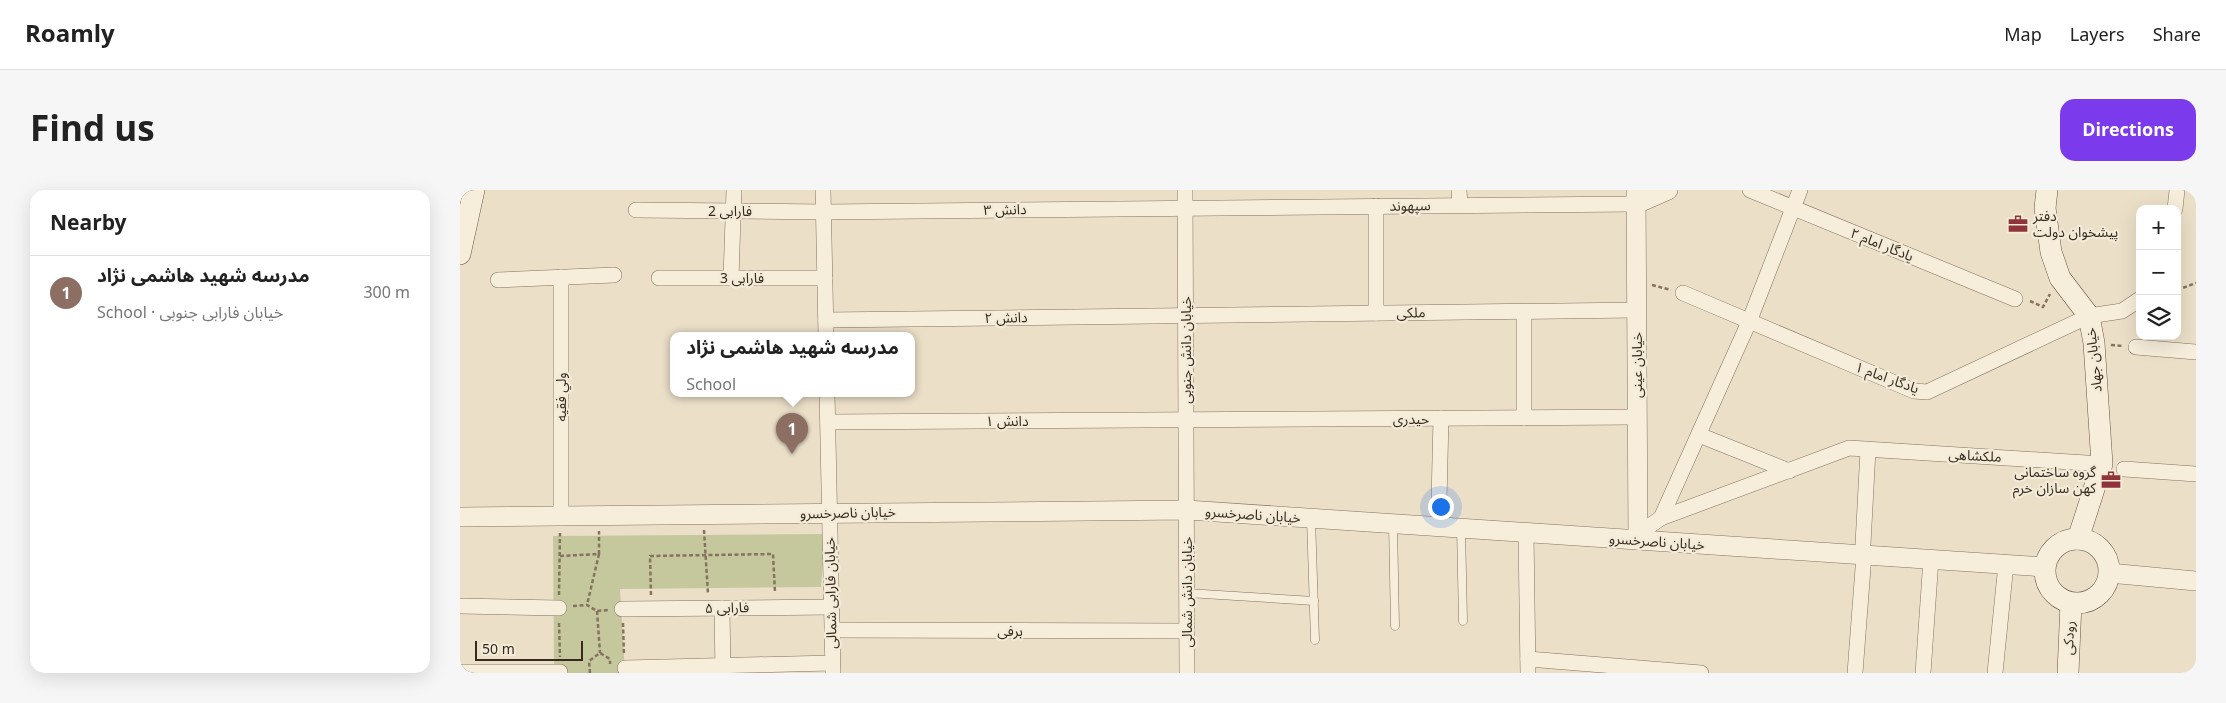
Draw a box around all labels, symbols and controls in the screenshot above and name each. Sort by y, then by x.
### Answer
text: Roamly [25,9,115,60]
text: Map [2004,16,2042,54]
text: Layers [2070,16,2125,54]
text: Share [2153,16,2201,54]
text: Find us [30,93,155,167]
button: Directions [2060,99,2196,161]
street label: سپهوند [1389,191,1431,221]
street label: دانش ۳ [983,195,1027,225]
street label: فارابی 2 [708,197,752,226]
text: Nearby [50,201,127,245]
place label: دفتر پیشخوان دولت [2032,202,2118,247]
map controls [2136,205,2181,340]
button: + [2136,205,2181,250]
office icon: دفتر پیشخوان دولت [2007,213,2029,235]
street label: یادگار امام ۲ [1846,219,1918,271]
button: − [2136,250,2181,295]
text: مدرسه شهید ه‍اشمی نژاد [97,256,310,296]
street label: فارابی 3 [720,264,764,293]
text: 300 m [363,276,410,310]
text: 1 [61,277,71,311]
button: layers [2136,295,2181,340]
text: School · خیابان فارابی جنوبی [97,296,283,330]
street label: خیابان دانش جنوبی [1172,296,1201,404]
street label: ملکی [1396,298,1426,328]
street label: دانش ۲ [984,303,1028,333]
street label: خیابان جهاد [2076,326,2112,394]
text: مدرسه شهید ه‍اشمی نژاد [686,328,899,368]
popup [670,332,915,397]
street label: خیابان عینی [1623,332,1652,398]
street label: یادگار امام ۱ [1851,353,1923,403]
text: School [686,368,736,402]
street label: ولي فقيه [547,372,576,422]
street label: حیدری [1393,405,1429,434]
street label: دانش ۱ [985,407,1029,436]
pin: 1 [776,413,808,454]
street label: ملکشاهی [1948,440,2002,472]
place label: گروه ساختمانی کهن سازان خرم [2013,458,2096,503]
office icon: گروه ساختمانی کهن سازان خرم [2100,469,2122,491]
your location [1428,494,1454,520]
street label: خیابان ناصرخسرو [1204,497,1302,533]
street label: خیابان ناصرخسرو [800,498,896,528]
street label: خیابان ناصرخسرو [1608,524,1706,560]
street label: خیابان فارابی شمالی [816,537,846,649]
street label: خیابان دانش شمالی [1173,537,1202,647]
street label: فارابی ۵ [705,593,749,623]
street label: برفی [997,617,1023,646]
street label: رودکی [2054,620,2084,656]
text: 50 m [482,635,515,664]
scale bar [475,638,582,661]

